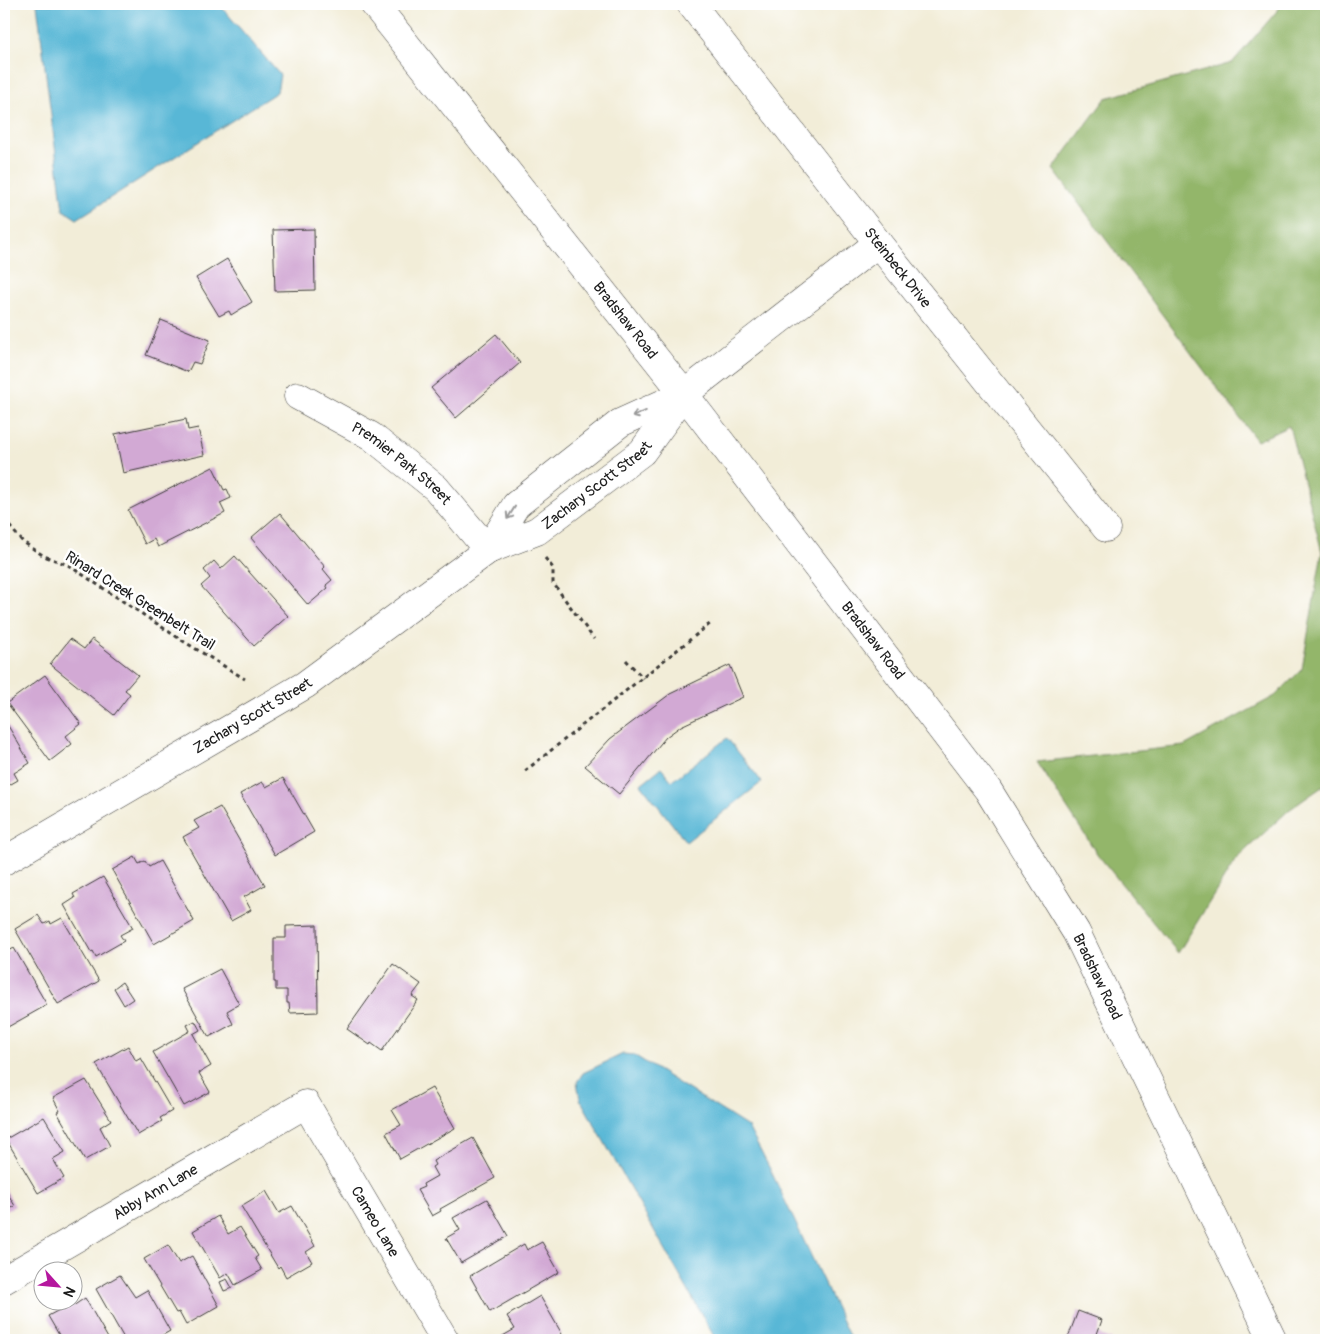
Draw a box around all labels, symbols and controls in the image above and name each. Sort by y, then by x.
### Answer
street label: Steinbeck Drive [860,224,936,312]
street label: Bradshaw Road [589,278,662,363]
one-way arrow [632,410,647,420]
street label: Premier Park Street [348,418,456,509]
street label: Zachary Scott Street [538,437,657,534]
one-way arrow [506,505,516,519]
street label: Rinard Creek Greenbelt Trail [62,547,218,655]
street label: Bradshaw Road [837,598,909,683]
street label: Zachary Scott Street [190,673,317,758]
street label: Bradshaw Road [1069,930,1126,1023]
street label: Abby Ann Lane [109,1159,202,1224]
street label: Cameo Lane [347,1183,404,1261]
north arrow [32,1262,82,1312]
text: N [59,1284,79,1300]

